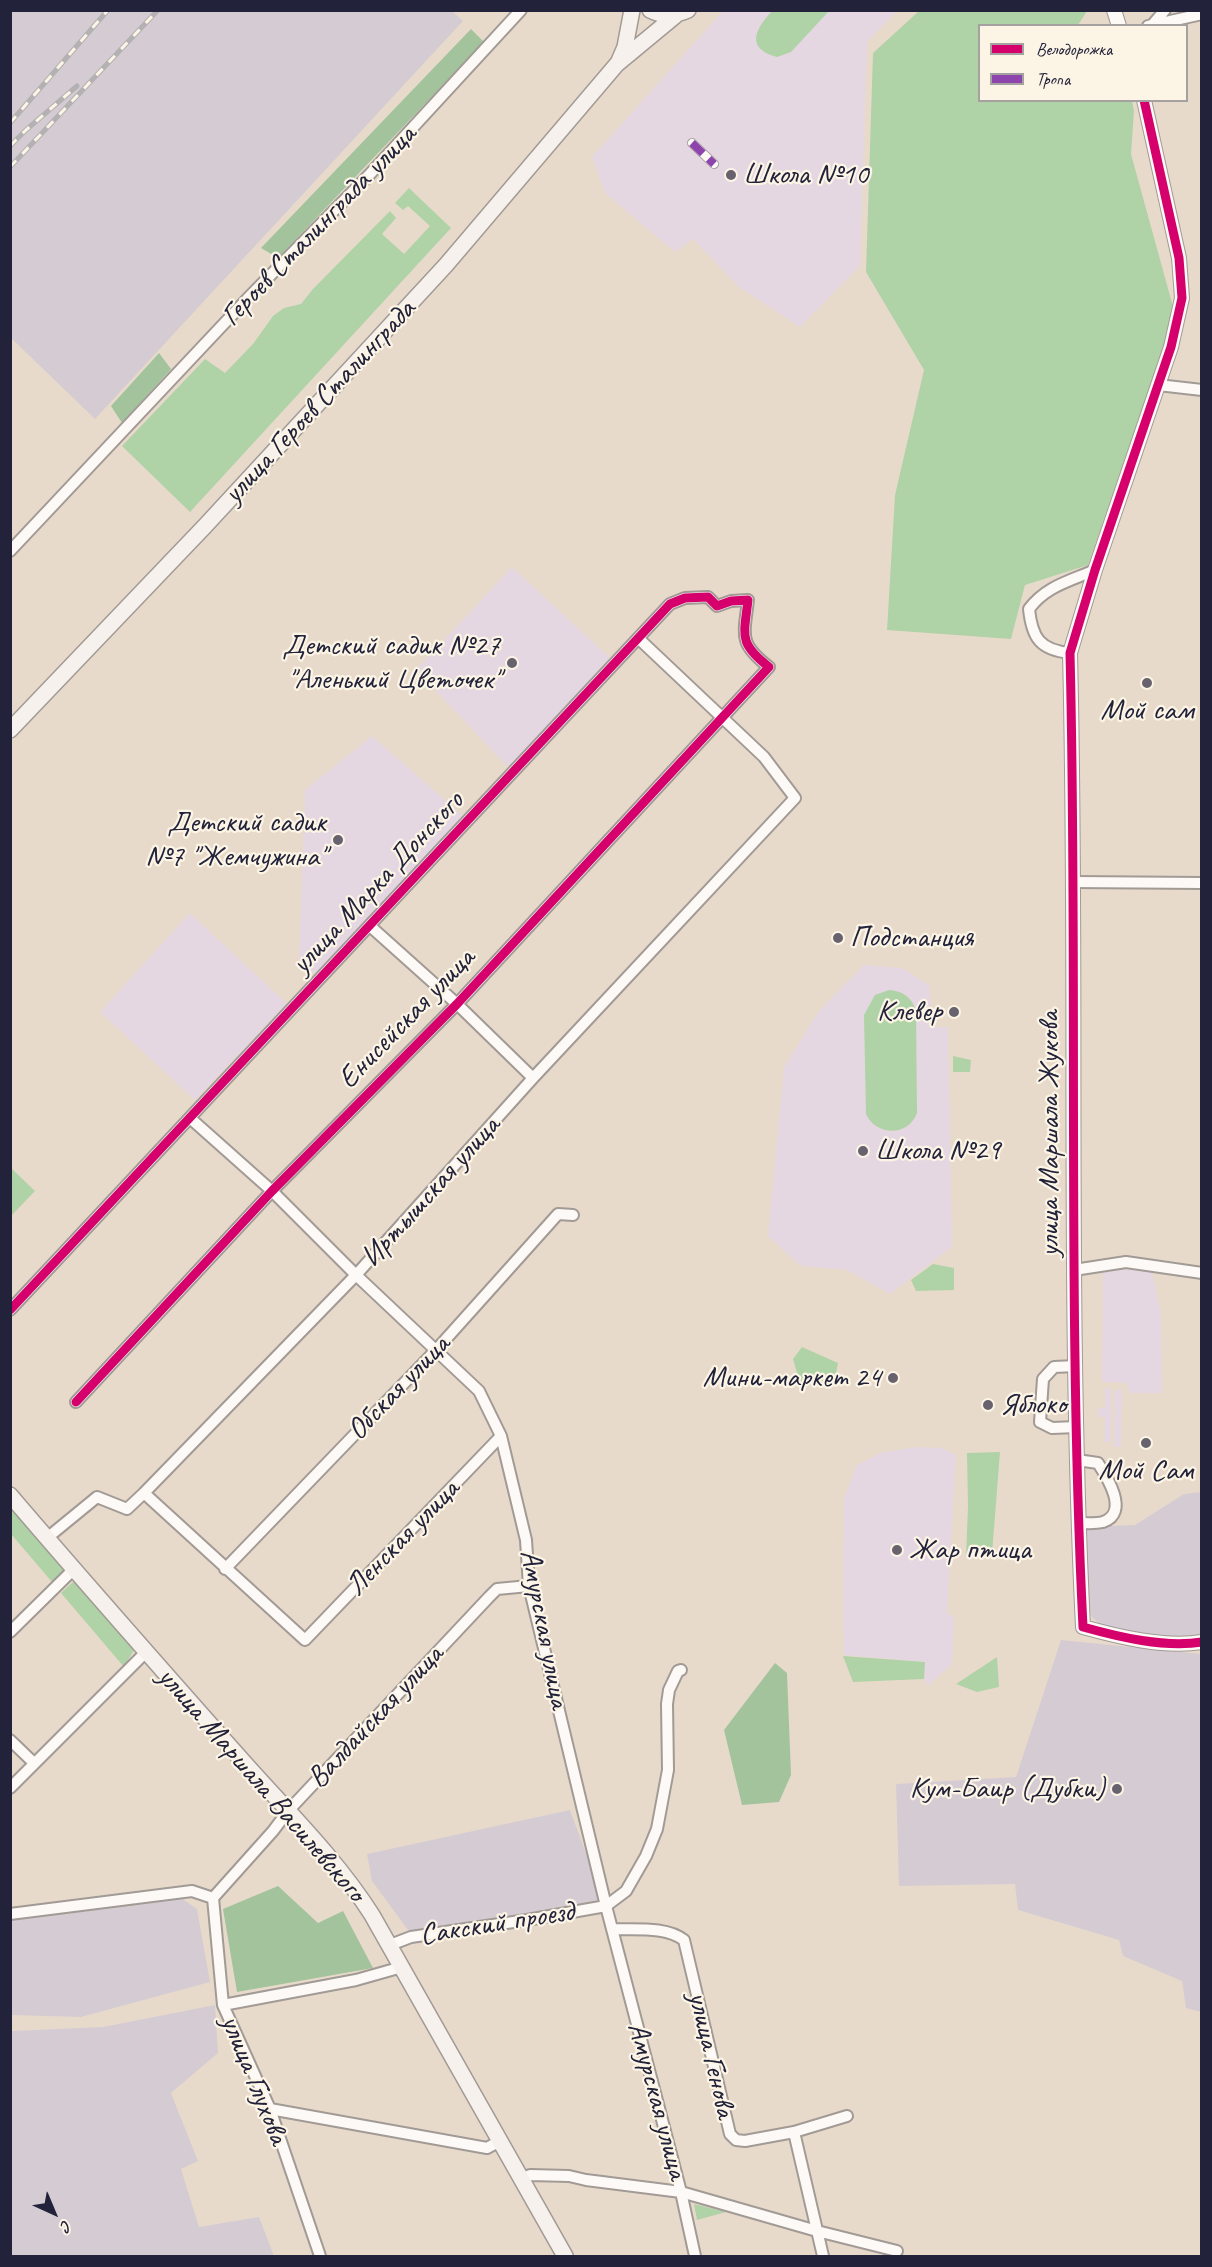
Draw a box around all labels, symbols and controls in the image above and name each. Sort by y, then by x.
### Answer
legend [978,24,1188,102]
text: Велодорожка [1036,38,1112,60]
text: Тропа [1036,68,1070,90]
street label: Героев Сталинграда улица [214,118,424,334]
place label: Школа №10 [743,157,868,193]
marker: Школа №10 [724,168,738,182]
street label: улица Героев Сталинграда [216,292,424,512]
place label: Детский садик №27 "Аленький Цветочек" [282,628,500,698]
marker: Детский садик №27 "Аленький Цветочек" [505,656,519,670]
marker: Мой сам [1140,676,1154,690]
place label: Мой сам [1101,693,1193,729]
street label: улица Марка Донского [284,784,472,982]
place label: Детский садик №7 "Жемчужина" [145,805,326,876]
marker: Детский садик №7 "Жемчужина" [331,833,345,847]
place label: Подстанция [850,920,973,956]
marker: Подстанция [831,931,845,945]
street label: Енисейская улица [331,941,483,1097]
place label: Клевер [877,994,942,1030]
marker: Клевер [947,1005,961,1019]
street label: улица Маршала Жукова [1032,1011,1068,1257]
street label: Иртышская улица [354,1109,508,1275]
place label: Школа №29 [875,1133,1000,1169]
marker: Школа №29 [856,1144,870,1158]
street label: Обская улица [340,1328,458,1448]
place label: Мини-маркет 24 [703,1360,881,1396]
marker: Мини-маркет 24 [886,1371,900,1385]
place label: Яблоко [1000,1387,1066,1423]
marker: Яблоко [981,1398,995,1412]
marker: Мой Сам [1139,1436,1153,1450]
place label: Мой Сам [1099,1453,1193,1489]
street label: Ленская улица [339,1472,467,1604]
place label: Жар птица [909,1532,1031,1568]
marker: Жар птица [890,1543,904,1557]
street label: Амурская улица [511,1547,577,1711]
street label: Валдайская улица [300,1638,452,1796]
street label: улица Маршала Василевского [149,1660,373,1910]
place label: Кум-Баир (Дубки) [910,1771,1105,1807]
marker: Кум-Баир (Дубки) [1110,1782,1124,1796]
street label: Сакский проезд [417,1894,577,1954]
street label: улица Генова [679,1989,743,2121]
street label: улица Глухова [212,2010,296,2150]
street label: Амурская улица [619,2019,695,2183]
north arrow [24,2183,84,2243]
text: С [57,2216,76,2236]

